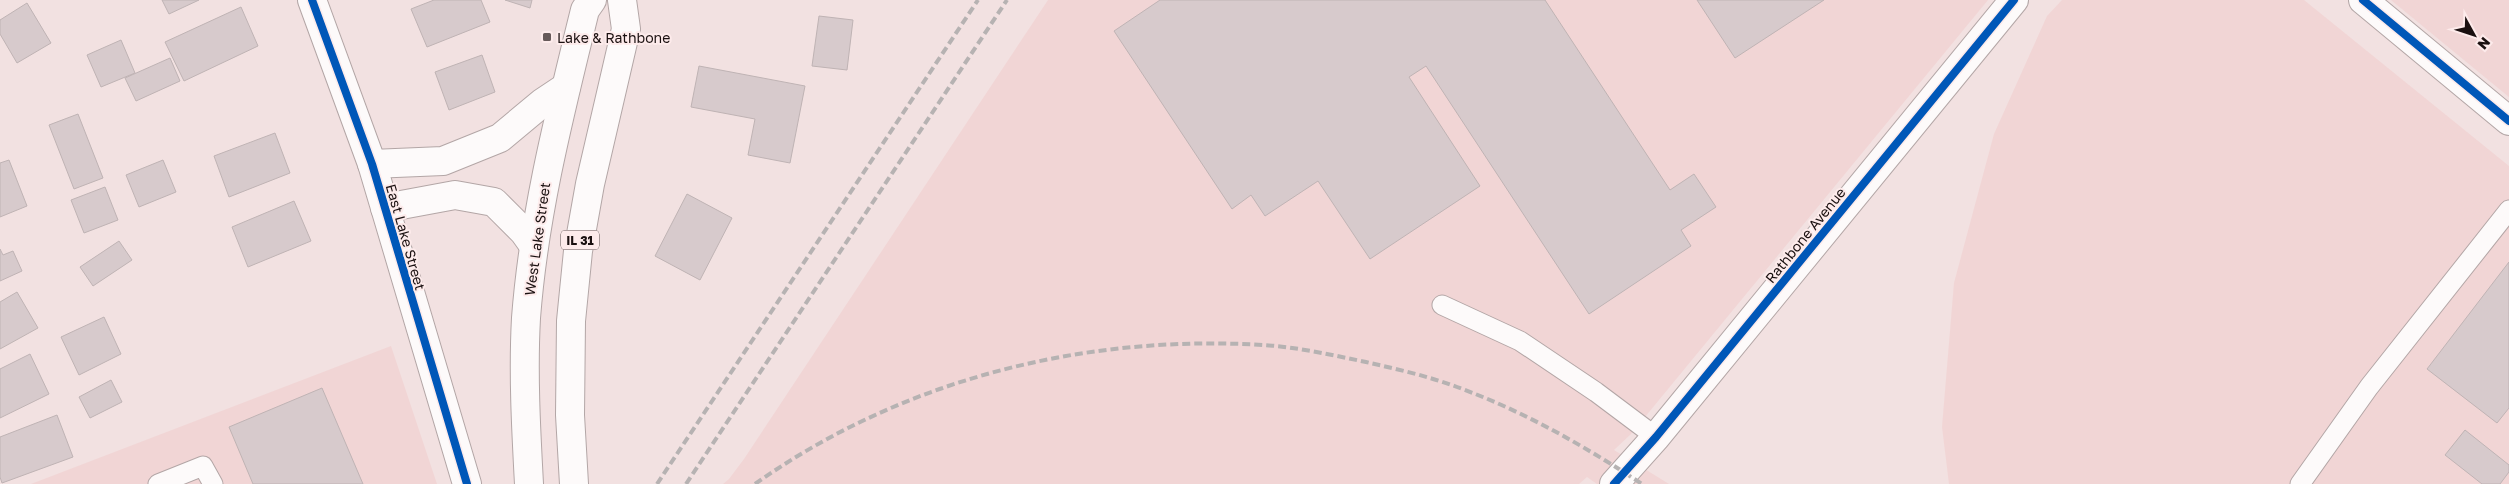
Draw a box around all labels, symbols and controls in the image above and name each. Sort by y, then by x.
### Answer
north arrow [2449,10,2499,60]
place label: Lake & Rathbone [557,29,670,46]
marker: Lake & Rathbone [541,31,553,43]
text: N [2474,34,2494,53]
street label: West Lake Street [521,181,553,297]
street label: East Lake Street [383,182,429,292]
street label: Rathbone Avenue [1761,184,1849,286]
road number: IL 31 [561,230,599,250]

